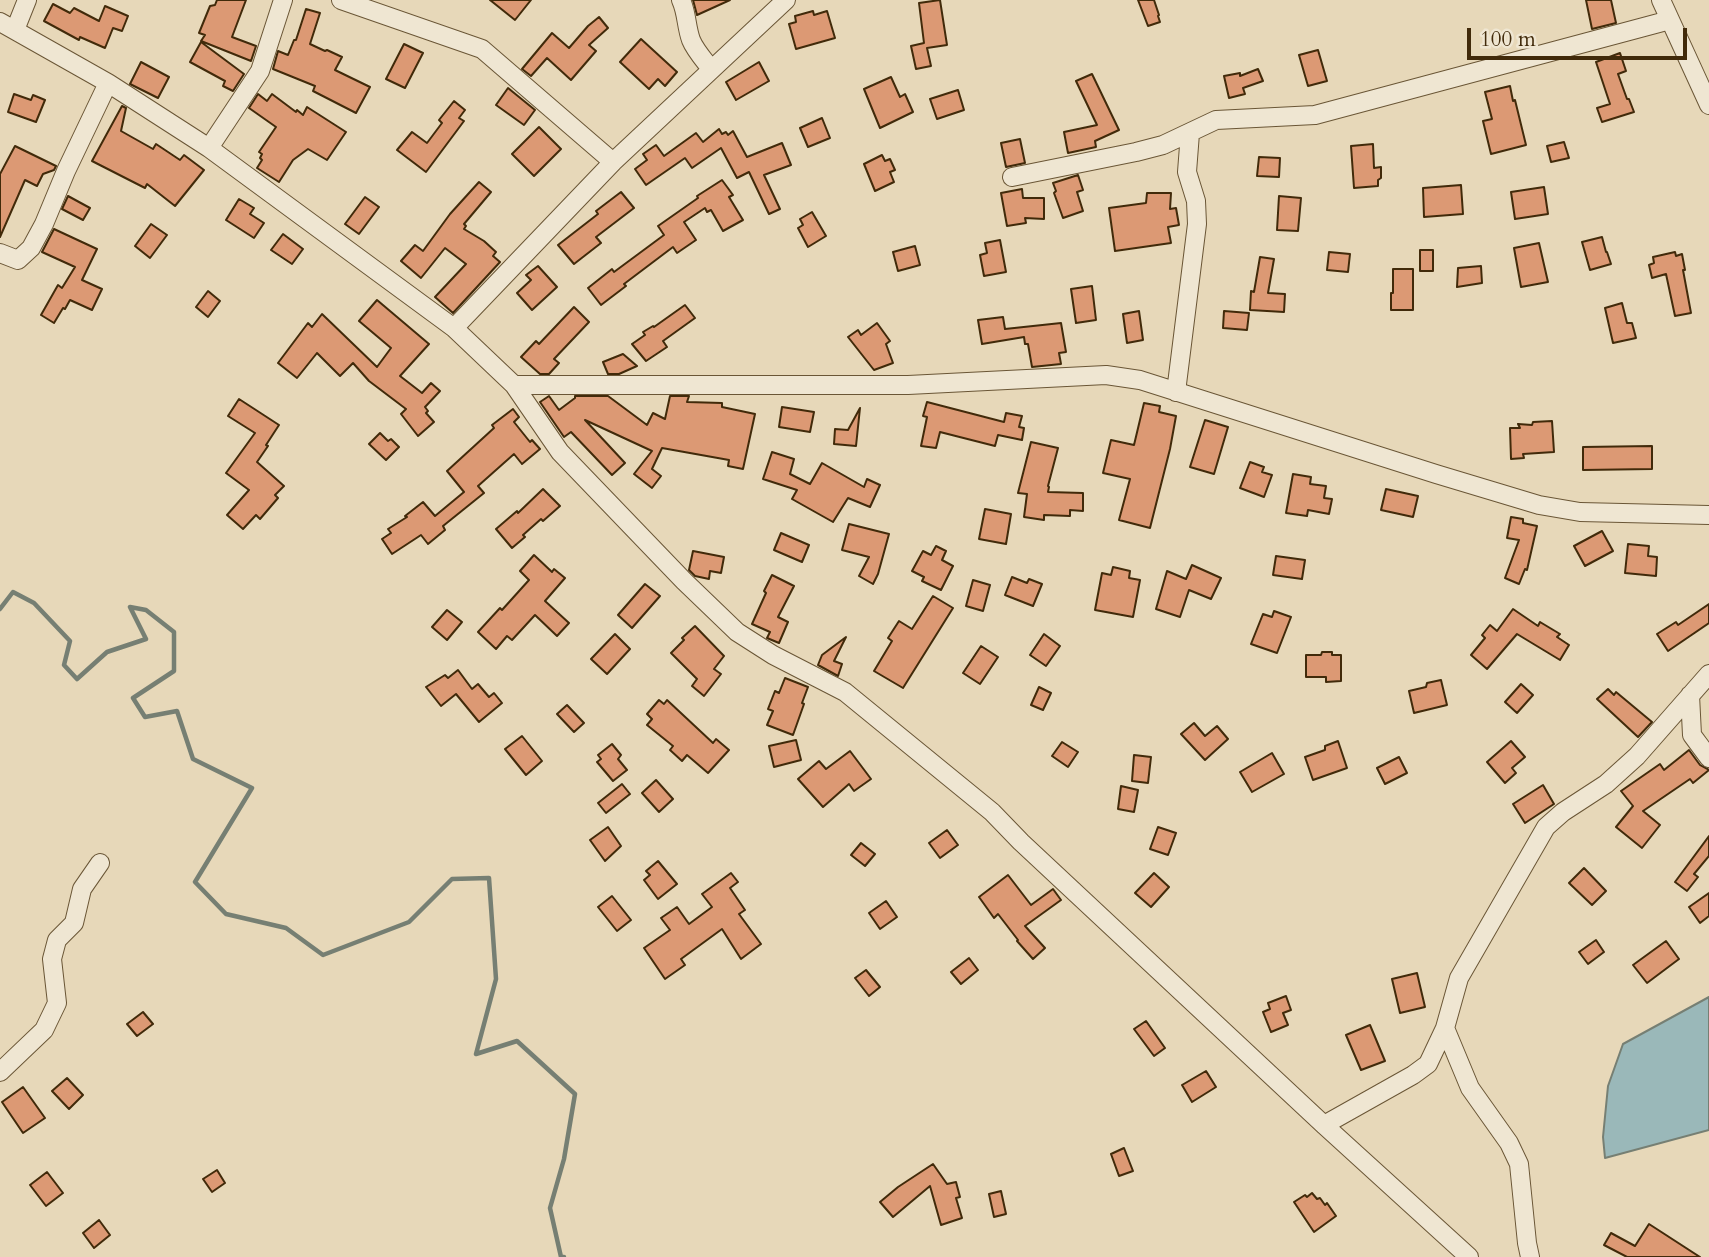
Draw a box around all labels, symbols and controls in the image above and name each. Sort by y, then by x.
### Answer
scale bar [1471,14,1692,58]
text: 100 m [1480,25,1536,54]

